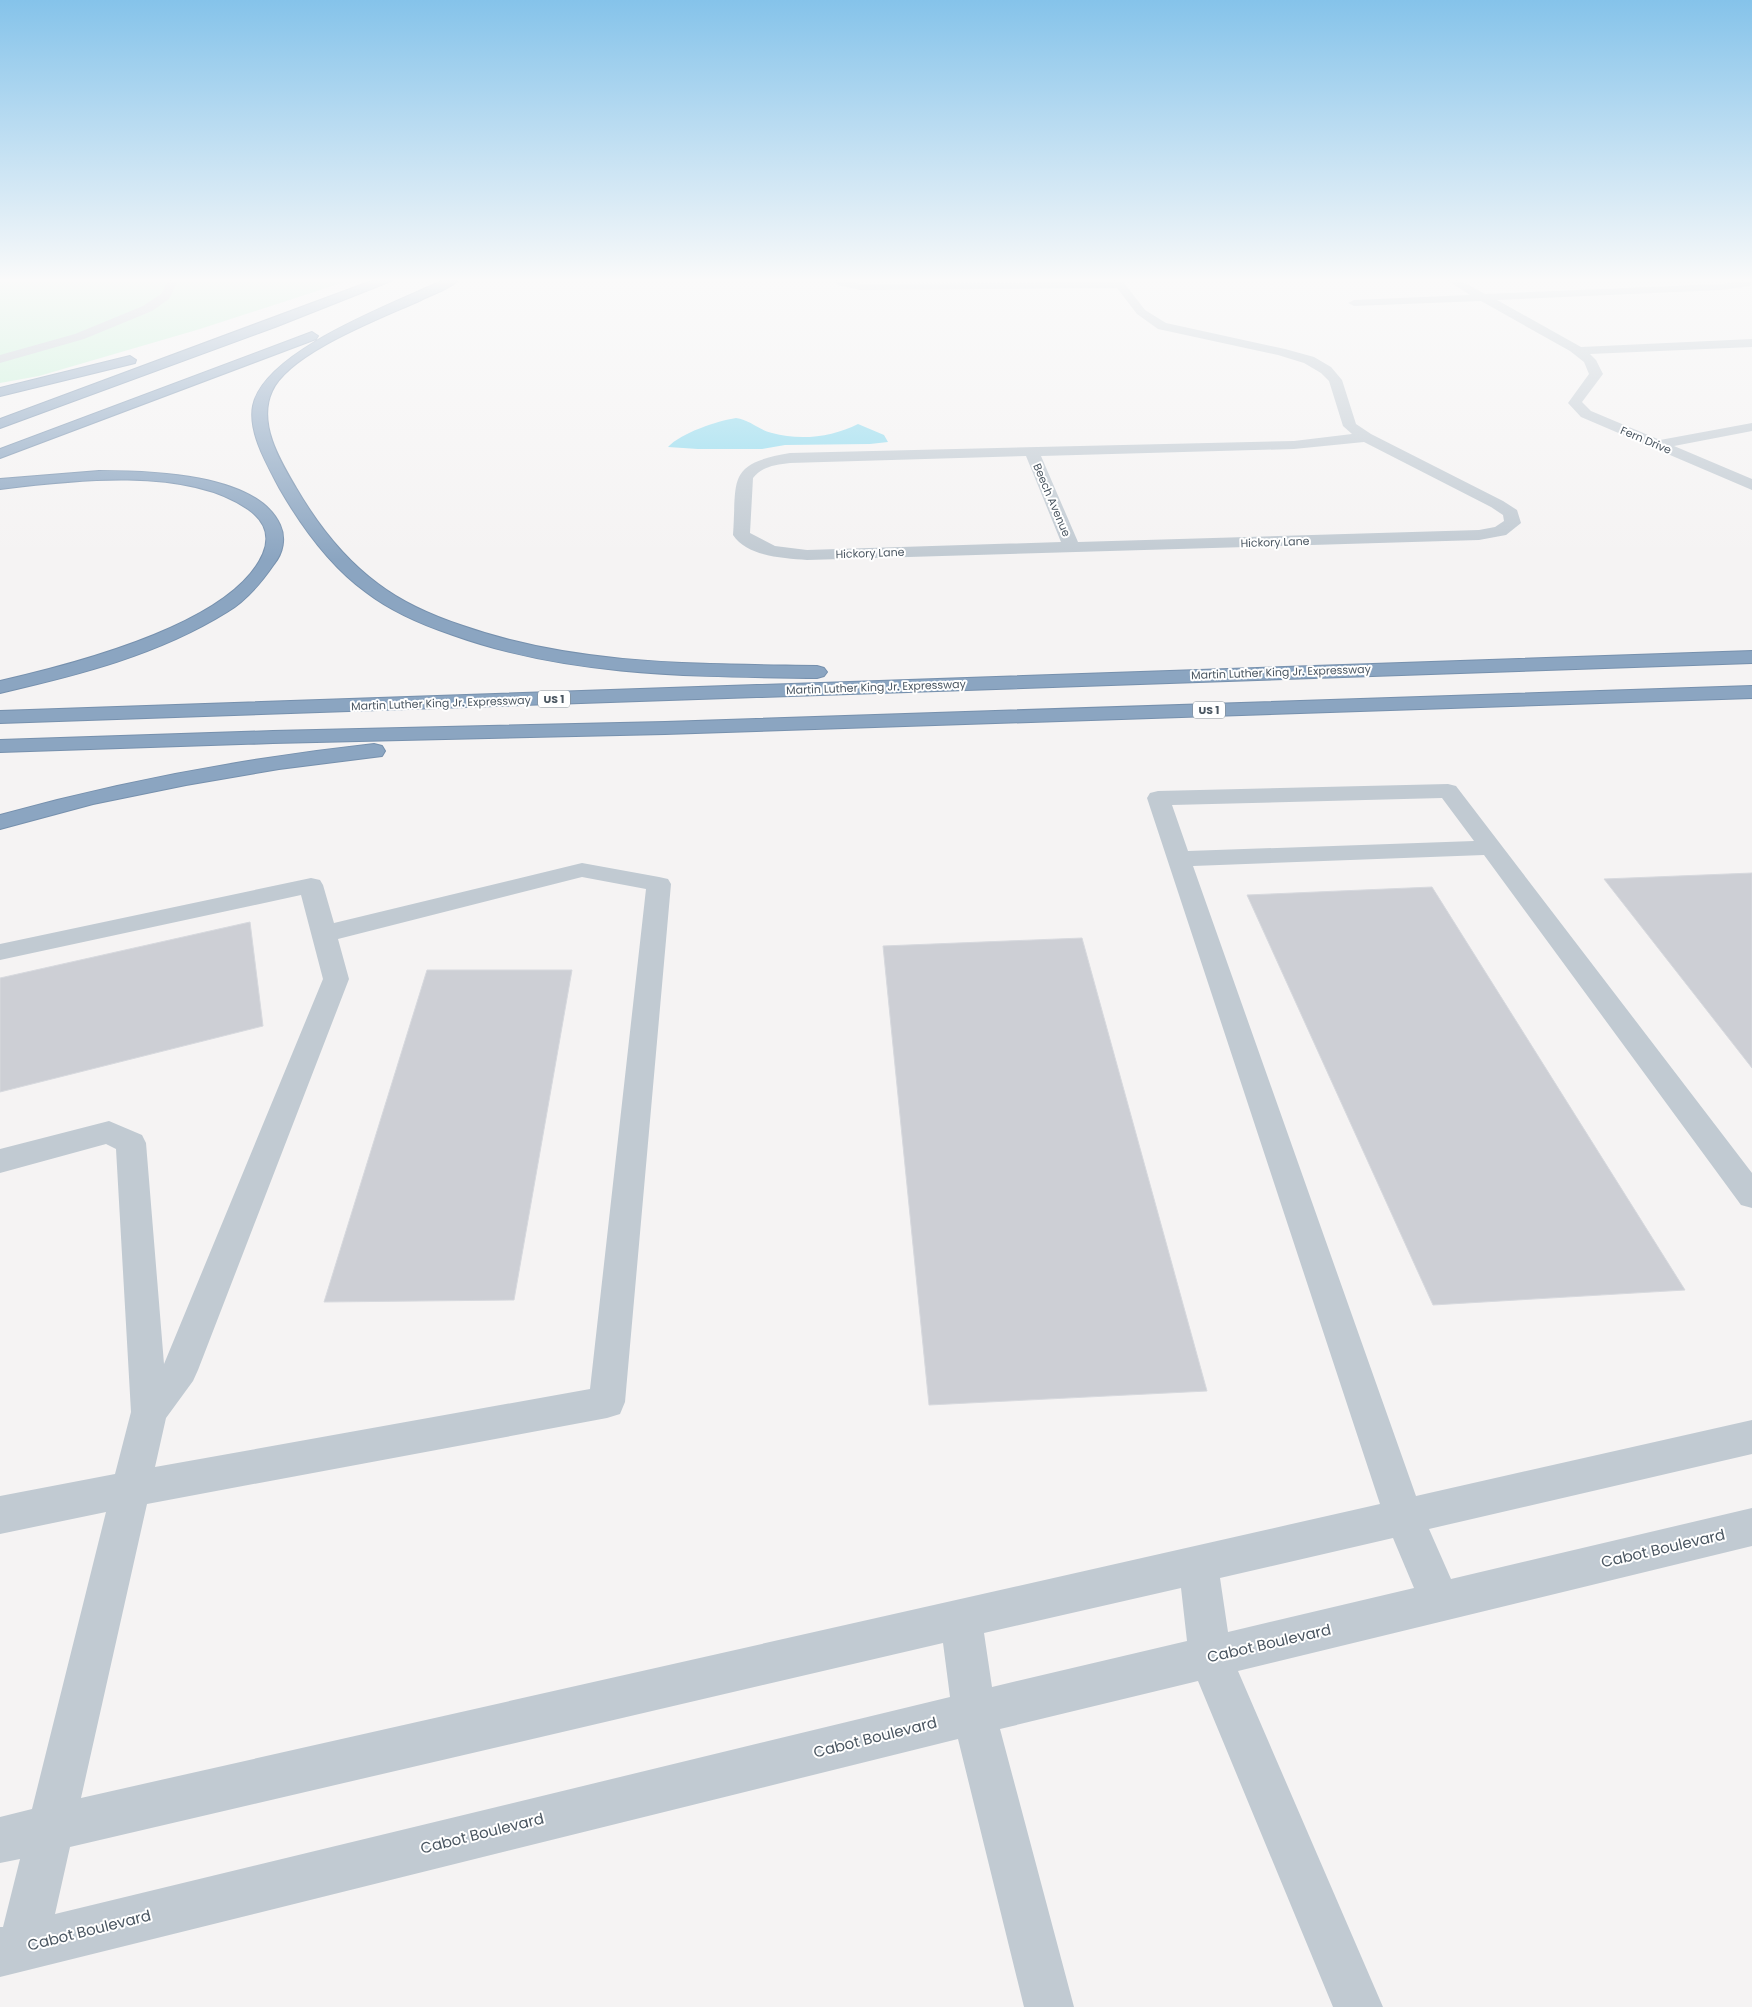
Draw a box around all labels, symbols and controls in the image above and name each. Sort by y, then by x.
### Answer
street label: Fern Drive [1618,422,1674,458]
street label: Beech Avenue [1029,461,1075,539]
street label: Hickory Lane [1240,533,1310,551]
street label: Hickory Lane [835,544,905,562]
street label: Martin Luther King Jr. Expressway [1191,661,1372,683]
street label: Martin Luther King Jr. Expressway [786,676,967,698]
road number: US 1 [538,691,570,708]
street label: Martin Luther King Jr. Expressway [351,692,532,714]
road number: US 1 [1193,702,1225,718]
street label: Cabot Boulevard [1599,1524,1727,1572]
street label: Cabot Boulevard [1205,1619,1333,1667]
street label: Cabot Boulevard [811,1711,939,1763]
street label: Cabot Boulevard [418,1807,546,1859]
street label: Cabot Boulevard [25,1904,153,1956]

